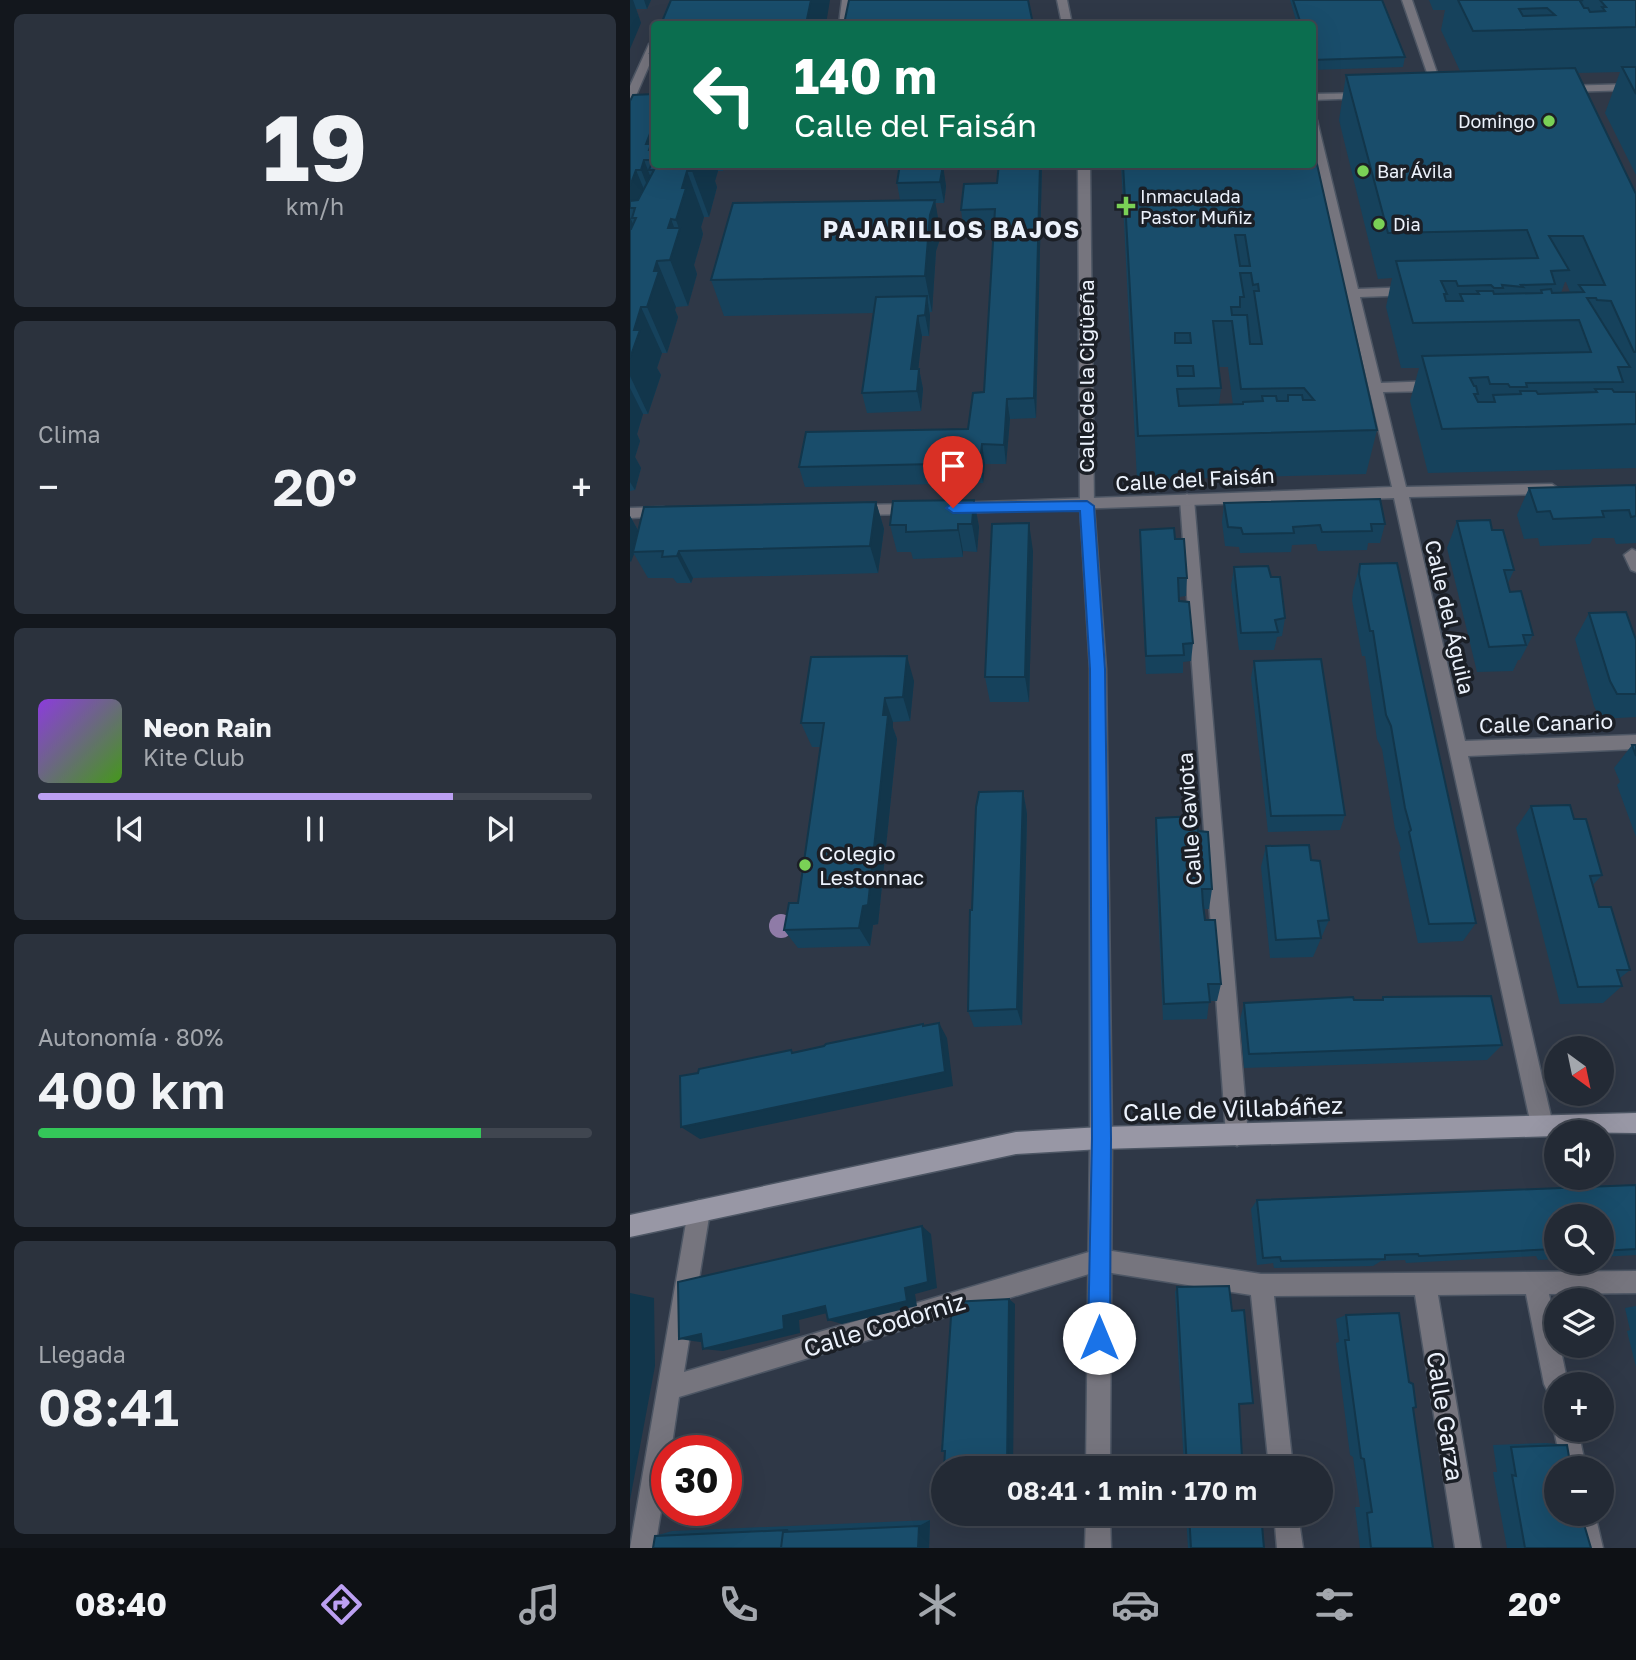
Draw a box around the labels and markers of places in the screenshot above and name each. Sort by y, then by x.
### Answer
place label: Domingo [1458,110,1535,132]
marker: Domingo [1541,113,1557,129]
place label: Bar Ávila [1377,160,1453,182]
marker: Bar Ávila [1355,163,1371,179]
place label: Inmaculada Pastor Muñiz [1140,185,1252,228]
marker: Inmaculada Pastor Muñiz [1118,198,1134,214]
place label: Dia [1393,213,1421,235]
marker: Dia [1371,216,1387,232]
pin [923,436,983,508]
place label: Colegio Lestonnac [819,840,924,890]
marker: Colegio Lestonnac [797,857,813,873]

